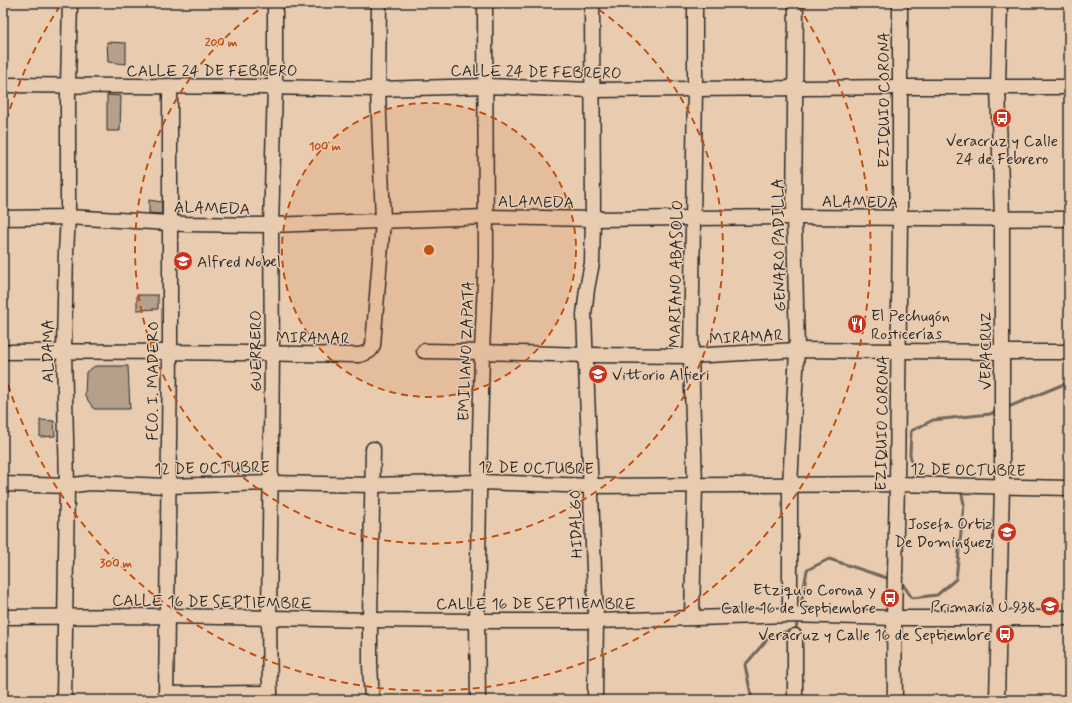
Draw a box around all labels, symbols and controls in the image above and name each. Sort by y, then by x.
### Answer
street label: EZIQUIO CORONA [874,32,895,168]
text: 200 m [205,35,238,51]
street label: CALLE 24 DE FEBRERO [126,61,298,82]
street label: CALLE 24 DE FEBRERO [450,61,622,84]
bus stop icon: Veracruz y Calle 24 de Febrero [991,107,1013,129]
place label: Veracruz y Calle 24 de Febrero [946,131,1058,170]
text: 100 m [309,139,342,155]
street label: GENARO PADILLA [768,178,791,312]
street label: ALAMEDA [498,191,574,214]
street label: ALAMEDA [822,191,898,214]
street label: ALAMEDA [174,197,250,220]
street label: MARIANO ABASOLO [665,200,688,348]
centre of rings [422,243,436,257]
school or university icon: Alfred Nobel [172,250,194,272]
place label: Alfred Nobel [197,252,281,273]
street label: EMILIANO ZAPATA [454,280,479,422]
place label: El Pechugón Rosticerías [871,306,950,345]
street label: GUERRERO [246,310,267,392]
street label: VERACRUZ [976,312,997,390]
restaurant icon: El Pechugón Rosticerías [846,313,868,335]
street label: ALDAMA [38,319,59,383]
street label: FCO. I. MADERO [143,321,164,441]
street label: MIRAMAR [708,325,784,350]
street label: MIRAMAR [276,327,350,350]
street label: EZIQUIO CORONA [871,355,894,491]
school or university icon: Vittorio Alfieri [587,363,609,385]
place label: Vittorio Alfieri [612,365,709,386]
street label: 12 DE OCTUBRE [154,457,270,480]
street label: 12 DE OCTUBRE [478,457,594,480]
street label: 12 DE OCTUBRE [910,459,1026,482]
street label: HIDALGO [565,489,588,559]
place label: Josefa Ortiz De Dominguez [895,514,993,554]
school or university icon: Josefa Ortiz De Dominguez [996,521,1018,543]
text: 300 m [100,556,133,572]
place label: Etziquio Corona y Calle 16 de Septiembre [721,580,876,619]
bus stop icon: Etziquio Corona y Calle 16 de Septiembre [879,587,901,609]
street label: CALLE 16 DE SEPTIEMBRE [112,590,312,615]
street label: CALLE 16 DE SEPTIEMBRE [436,594,636,615]
school or university icon: Primaria U 938 [1039,595,1061,617]
place label: Primaria U 938 [930,597,1036,618]
bus stop icon: Veracruz y Calle 16 de Septiembre [994,623,1016,645]
place label: Veracruz y Calle 16 de Septiembre [758,625,991,646]

